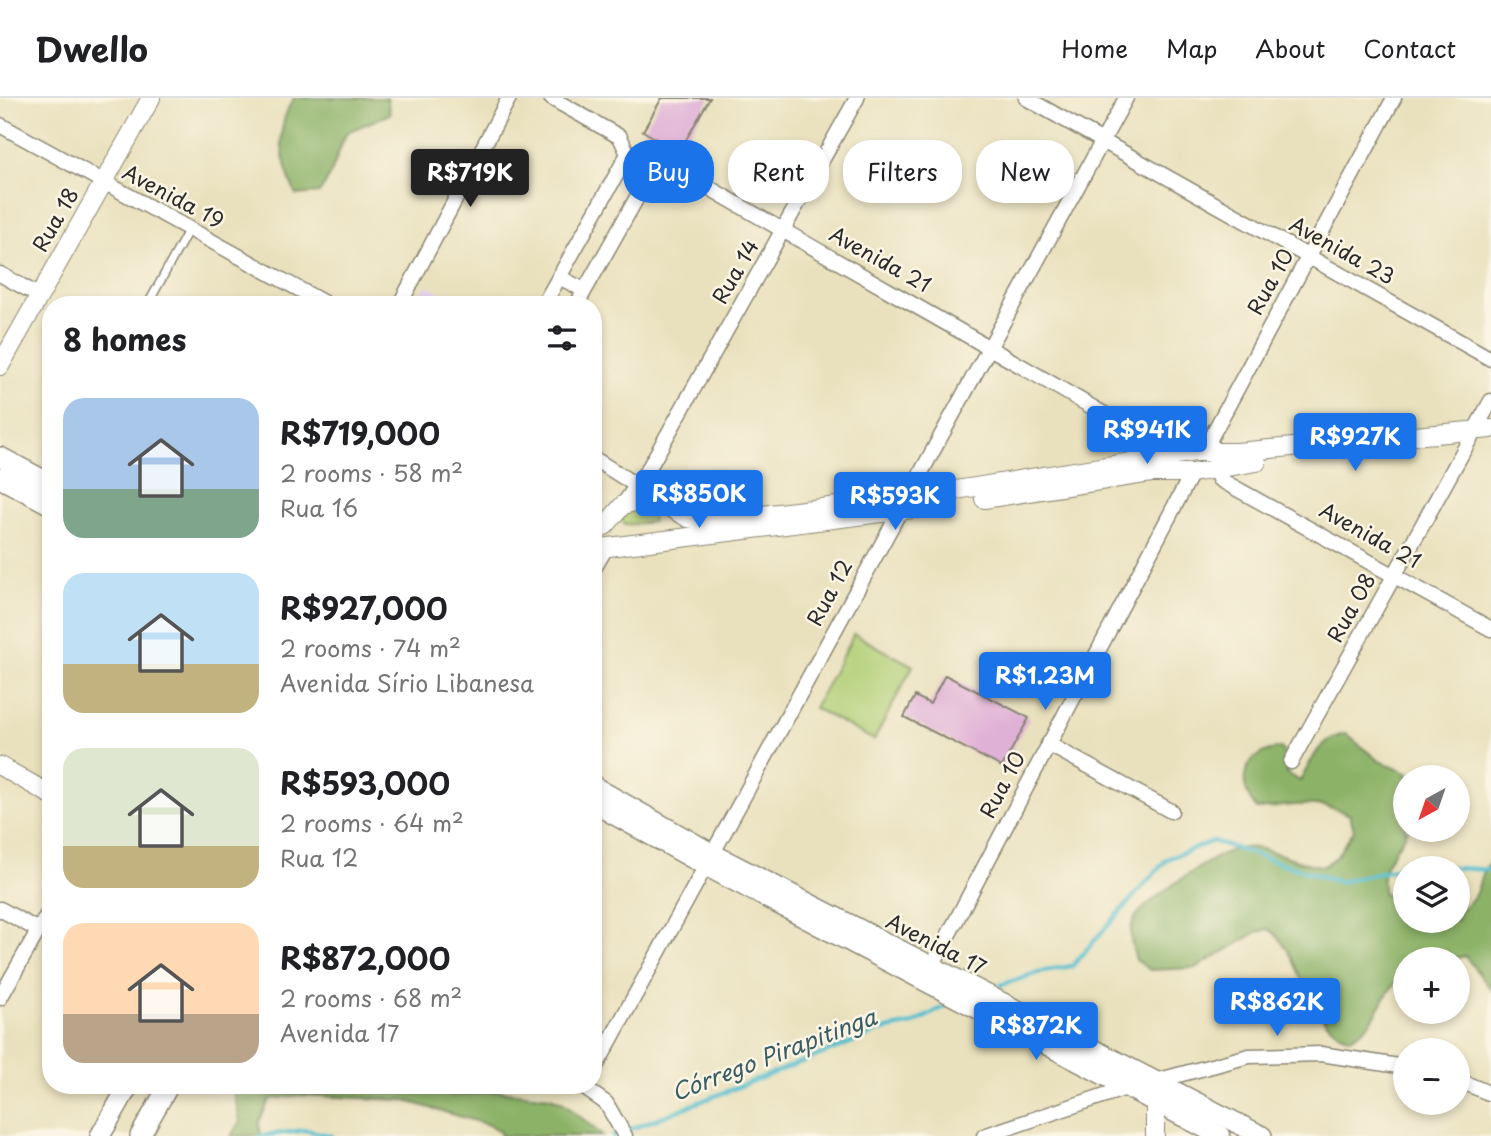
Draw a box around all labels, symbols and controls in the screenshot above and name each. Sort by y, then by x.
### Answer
text: Dwello [35,23,148,73]
text: Home [1061,30,1128,66]
text: Map [1166,30,1217,66]
text: About [1255,30,1325,66]
text: Contact [1363,30,1456,66]
chip: Buy [623,140,714,203]
chip: Rent [728,140,829,203]
chip: Filters [843,140,962,203]
chip: New [976,140,1074,203]
pin: R$719K [413,150,527,209]
text: R$719K [427,154,513,189]
street label: Avenida 19 [118,155,230,235]
street label: Rua 18 [23,181,86,257]
street label: Avenida 23 [1284,207,1401,291]
street label: Avenida 21 [824,217,938,299]
street label: Rua 14 [703,233,766,309]
street label: Rua 10 [1238,242,1301,320]
text: 8 homes [63,316,186,361]
icon: filters [543,319,581,357]
pin: R$941K [1090,406,1204,466]
text: R$719,000 [280,410,440,455]
text: R$941K [1103,411,1191,446]
pin: R$927K [1298,414,1412,473]
text: R$927K [1309,418,1401,453]
icon: home [119,426,203,510]
text: 2 rooms · 58 m² [280,455,463,490]
pin: R$850K [642,470,756,530]
pin: R$593K [838,472,952,532]
text: R$850K [652,475,746,510]
text: R$593K [850,477,940,512]
text: Rua 16 [280,490,358,525]
street label: Avenida 21 [1314,493,1428,575]
street label: Rua 12 [797,553,859,631]
street label: Rua 08 [1318,566,1383,648]
text: R$927,000 [280,585,448,630]
icon: home [119,601,203,685]
text: 2 rooms · 74 m² [280,630,461,665]
pin: R$1.23M [980,652,1110,712]
text: R$1.23M [995,657,1095,692]
text: Avenida Sírio Libanesa [280,665,534,700]
street label: Rua 10 [970,745,1032,823]
text: R$593,000 [280,760,450,805]
north arrow [1393,765,1470,842]
map controls [1393,765,1470,1115]
icon: home [119,776,203,860]
text: 2 rooms · 64 m² [280,805,464,840]
text: Rua 12 [280,840,358,875]
button: layers [1393,856,1470,933]
street label: Avenida 17 [881,904,993,982]
text: R$872,000 [280,935,450,980]
button: + [1393,947,1470,1024]
icon: home [119,951,203,1035]
pin: R$862K [1220,978,1334,1038]
text: 2 rooms · 68 m² [280,980,462,1015]
text: R$862K [1230,983,1324,1018]
water label: Córrego Pirapitinga [666,998,882,1109]
pin: R$872K [979,1002,1093,1062]
text: R$872K [990,1007,1082,1042]
text: Avenida 17 [280,1015,399,1050]
button: − [1393,1038,1470,1115]

